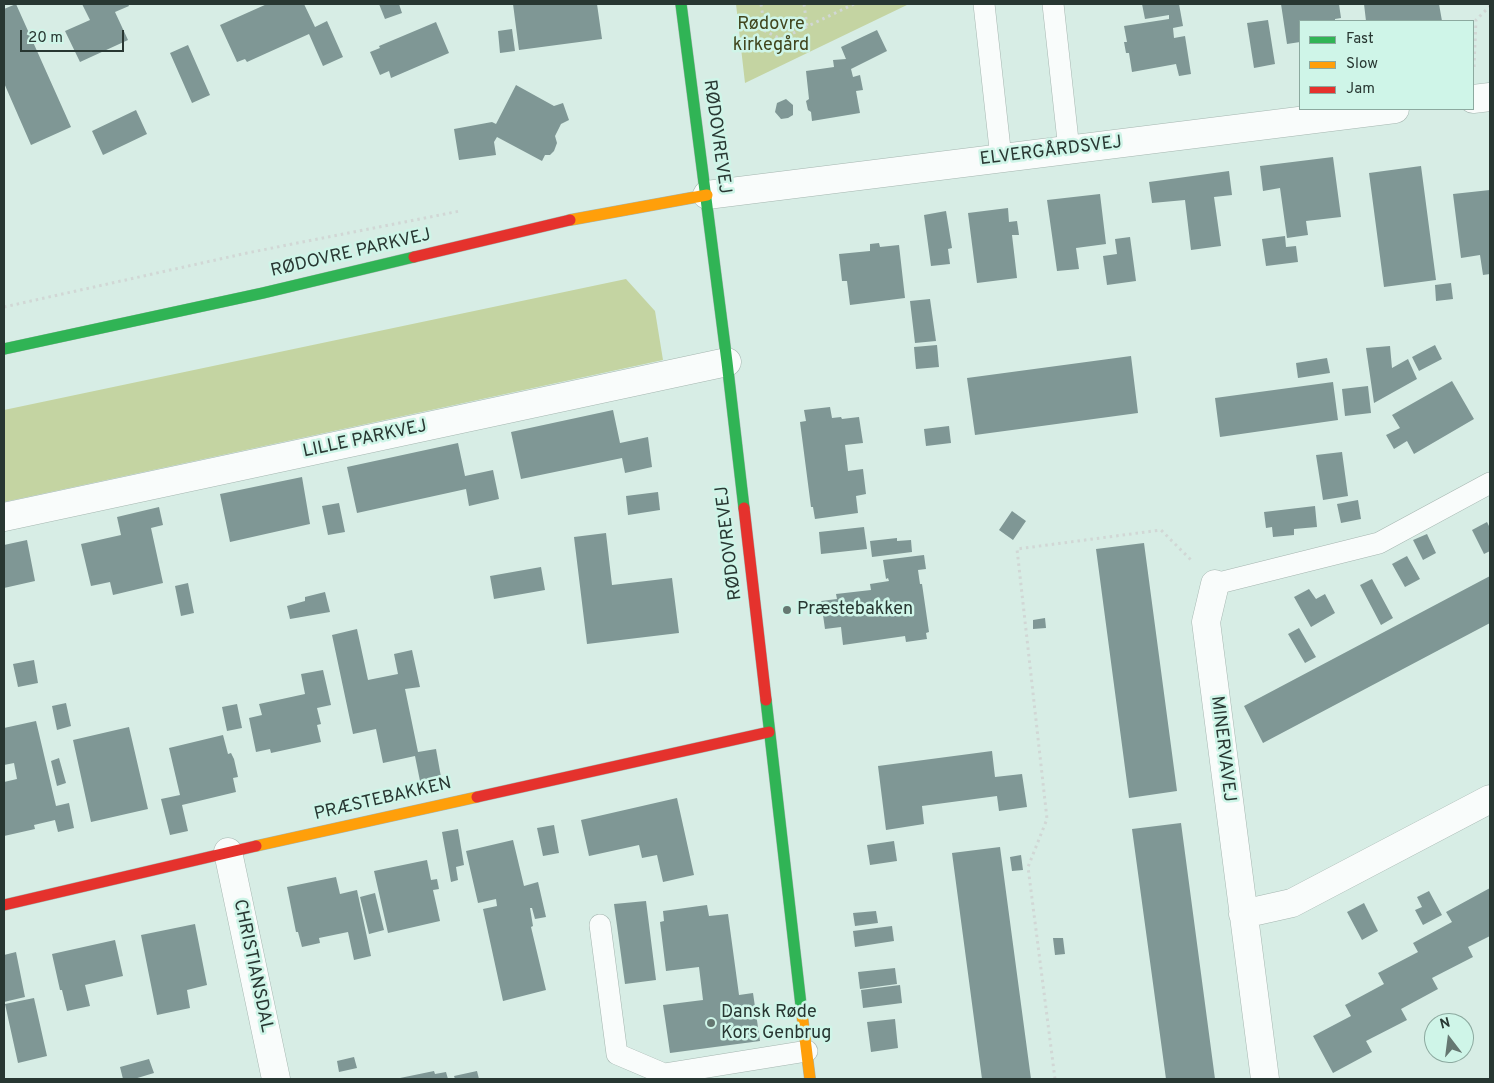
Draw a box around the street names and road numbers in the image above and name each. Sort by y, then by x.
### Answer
street label: RØDOVREVEJ [697,79,735,195]
street label: ELVERGÅRDSVEJ [979,133,1123,171]
street label: RØDOVRE PARKVEJ [269,225,433,283]
street label: LILLE PARKVEJ [301,416,429,464]
street label: RØDOVREVEJ [712,485,748,601]
street label: MINERVAVEJ [1205,695,1239,803]
street label: PRÆSTEBAKKEN [312,774,454,826]
street label: CHRISTIANSDAL [227,898,277,1034]

